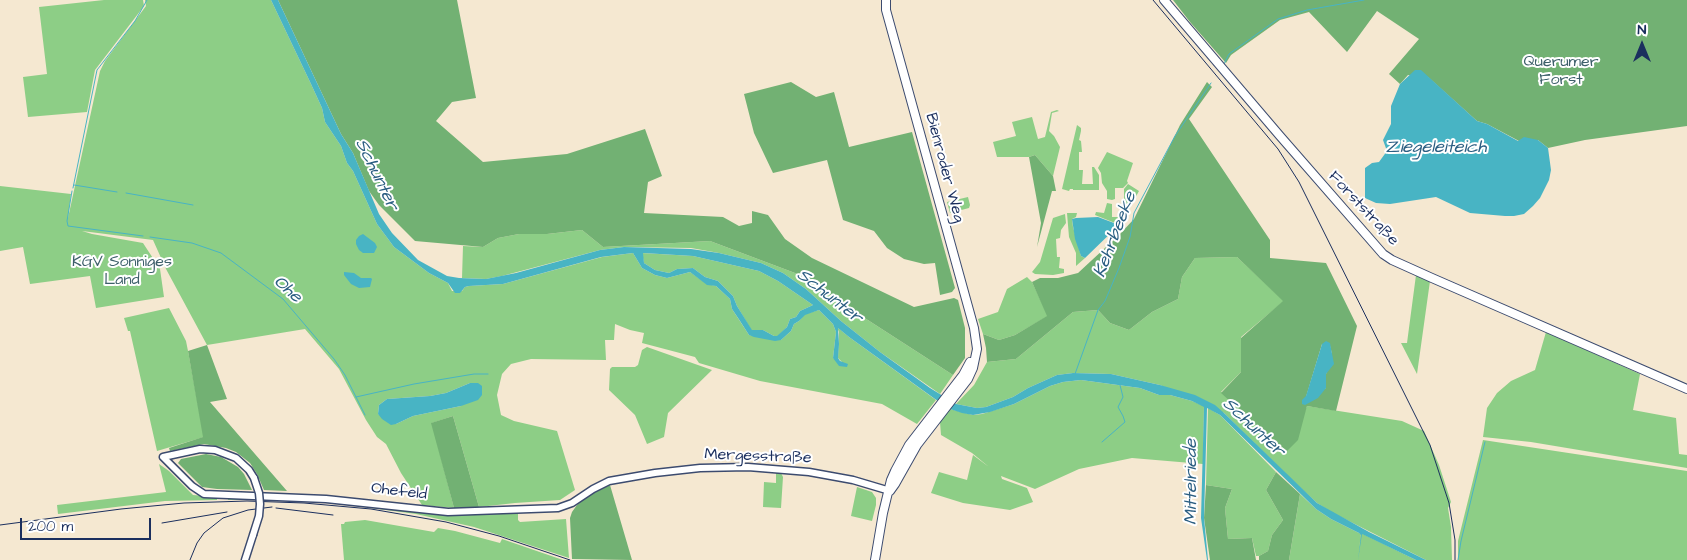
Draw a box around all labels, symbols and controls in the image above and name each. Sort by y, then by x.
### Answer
north arrow [1617,20,1667,70]
text: N [1638,20,1646,40]
park label: Querumer Forst [1523,53,1599,91]
street label: Bienroder Weg [920,111,968,225]
water label: Schunter [349,136,403,214]
water label: Ziegeleiteich [1386,137,1486,159]
street label: Forststraße [1324,168,1402,250]
water label: Kehrbeeke [1090,189,1142,281]
park label: KGV Sonniges Land [72,253,172,291]
water label: Schunter [792,265,866,329]
water label: Ohe [268,272,306,308]
water label: Schunter [1217,394,1289,462]
water label: Mittelriede [1181,439,1203,525]
street label: Mergesstraße [704,446,812,468]
street label: Ohefeld [370,479,428,505]
scale bar [22,508,154,540]
text: 200 m [28,516,73,537]

